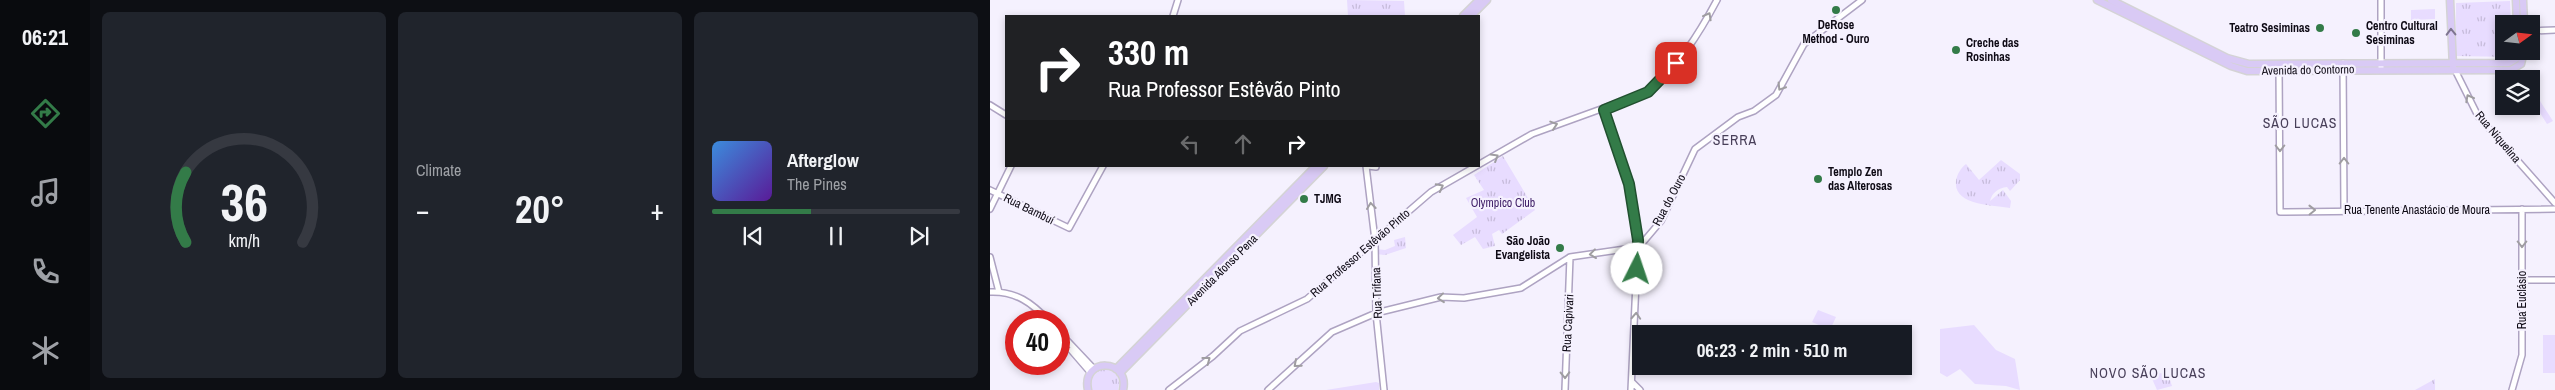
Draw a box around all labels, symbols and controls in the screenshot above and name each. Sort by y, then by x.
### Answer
marker: DeRose Method - Ouro [1830,4,1842,16]
one-way arrow [1702,12,1712,21]
north arrow [2495,15,2540,60]
map controls [2495,15,2540,115]
place label: DeRose Method - Ouro [1802,17,1870,47]
place label: Centro Cultural Sesiminas [2366,18,2438,48]
place label: Teatro Sesiminas [2229,20,2311,36]
text: 06:21 [22,22,68,52]
marker: Teatro Sesiminas [2314,22,2326,34]
marker: Centro Cultural Sesiminas [2350,27,2362,39]
one-way arrow [2445,27,2456,35]
text: 330 m [1108,29,1189,76]
icon: right [1025,35,1090,100]
place label: Creche das Rosinhas [1966,35,2020,65]
pin [1655,42,1697,84]
marker: Creche das Rosinhas [1950,44,1962,56]
icon: arrive [1662,49,1690,77]
street label: Avenida do Contorno [2260,61,2355,79]
button: layers [2495,70,2540,115]
text: Rua Professor Estêvão Pinto [1108,74,1341,104]
one-way arrow [1778,81,1787,90]
one-way arrow [2465,94,2475,103]
icon: directions [28,96,63,131]
street label: Rua Niquelina [2472,108,2525,167]
district label: SÃO LUCAS [2263,114,2337,132]
one-way arrow [1549,121,1557,131]
icon: left [1176,130,1204,158]
icon: ahead [1229,130,1257,158]
icon: right [1282,130,1310,158]
district label: SERRA [1713,131,1757,149]
one-way arrow [2275,144,2285,152]
text: Afterglow [787,147,859,173]
one-way arrow [1489,153,1498,163]
one-way arrow [2339,157,2349,164]
text: Climate [416,159,461,181]
place label: Templo Zen das Alterosas [1828,164,1893,194]
text: 36 [220,167,268,237]
street label: Rua do Ouro [1649,171,1689,229]
text: The Pines [787,173,847,195]
marker: Templo Zen das Alterosas [1812,173,1824,185]
icon: music [28,175,63,210]
text: 20° [515,184,565,235]
one-way arrow [1435,184,1444,194]
street label: Rua Bambuí [1001,190,1057,228]
text: − [416,191,429,229]
text: + [651,191,664,229]
place label: TJMG [1314,191,1342,207]
marker: TJMG [1298,193,1310,205]
park label: Olympico Club [1471,195,1535,211]
one-way arrow [1366,202,1377,210]
street label: Rua Tenente Anastácio de Moura [2344,202,2490,218]
street label: Rua Professor Estêvão Pinto [1307,205,1413,301]
one-way arrow [2308,205,2316,215]
icon: previous [739,222,767,250]
icon: pause [822,222,850,250]
icon: next [905,222,933,250]
text: km/h [228,229,260,253]
street label: Avenida Afonso Pena [1182,231,1261,310]
place label: São João Evangelista [1495,233,1551,263]
one-way arrow [2517,241,2527,249]
marker: São João Evangelista [1554,242,1566,254]
position arrow [1610,242,1662,294]
one-way arrow [1589,248,1597,259]
icon: phone [28,254,63,289]
street label: Rua Trifana [1368,266,1386,319]
street label: Rua Euclásio [2514,271,2530,329]
one-way arrow [1437,292,1445,303]
street label: Rua Capivari [1558,294,1578,352]
speed limit sign: 40 [1005,310,1070,375]
one-way arrow [1631,312,1641,320]
icon: climate [28,333,63,368]
text: 06:23 · 2 min · 510 m [1697,337,1847,363]
one-way arrow [1201,357,1210,365]
one-way arrow [1294,359,1303,367]
district label: NOVO SÃO LUCAS [2090,364,2206,382]
one-way arrow [1560,372,1570,380]

